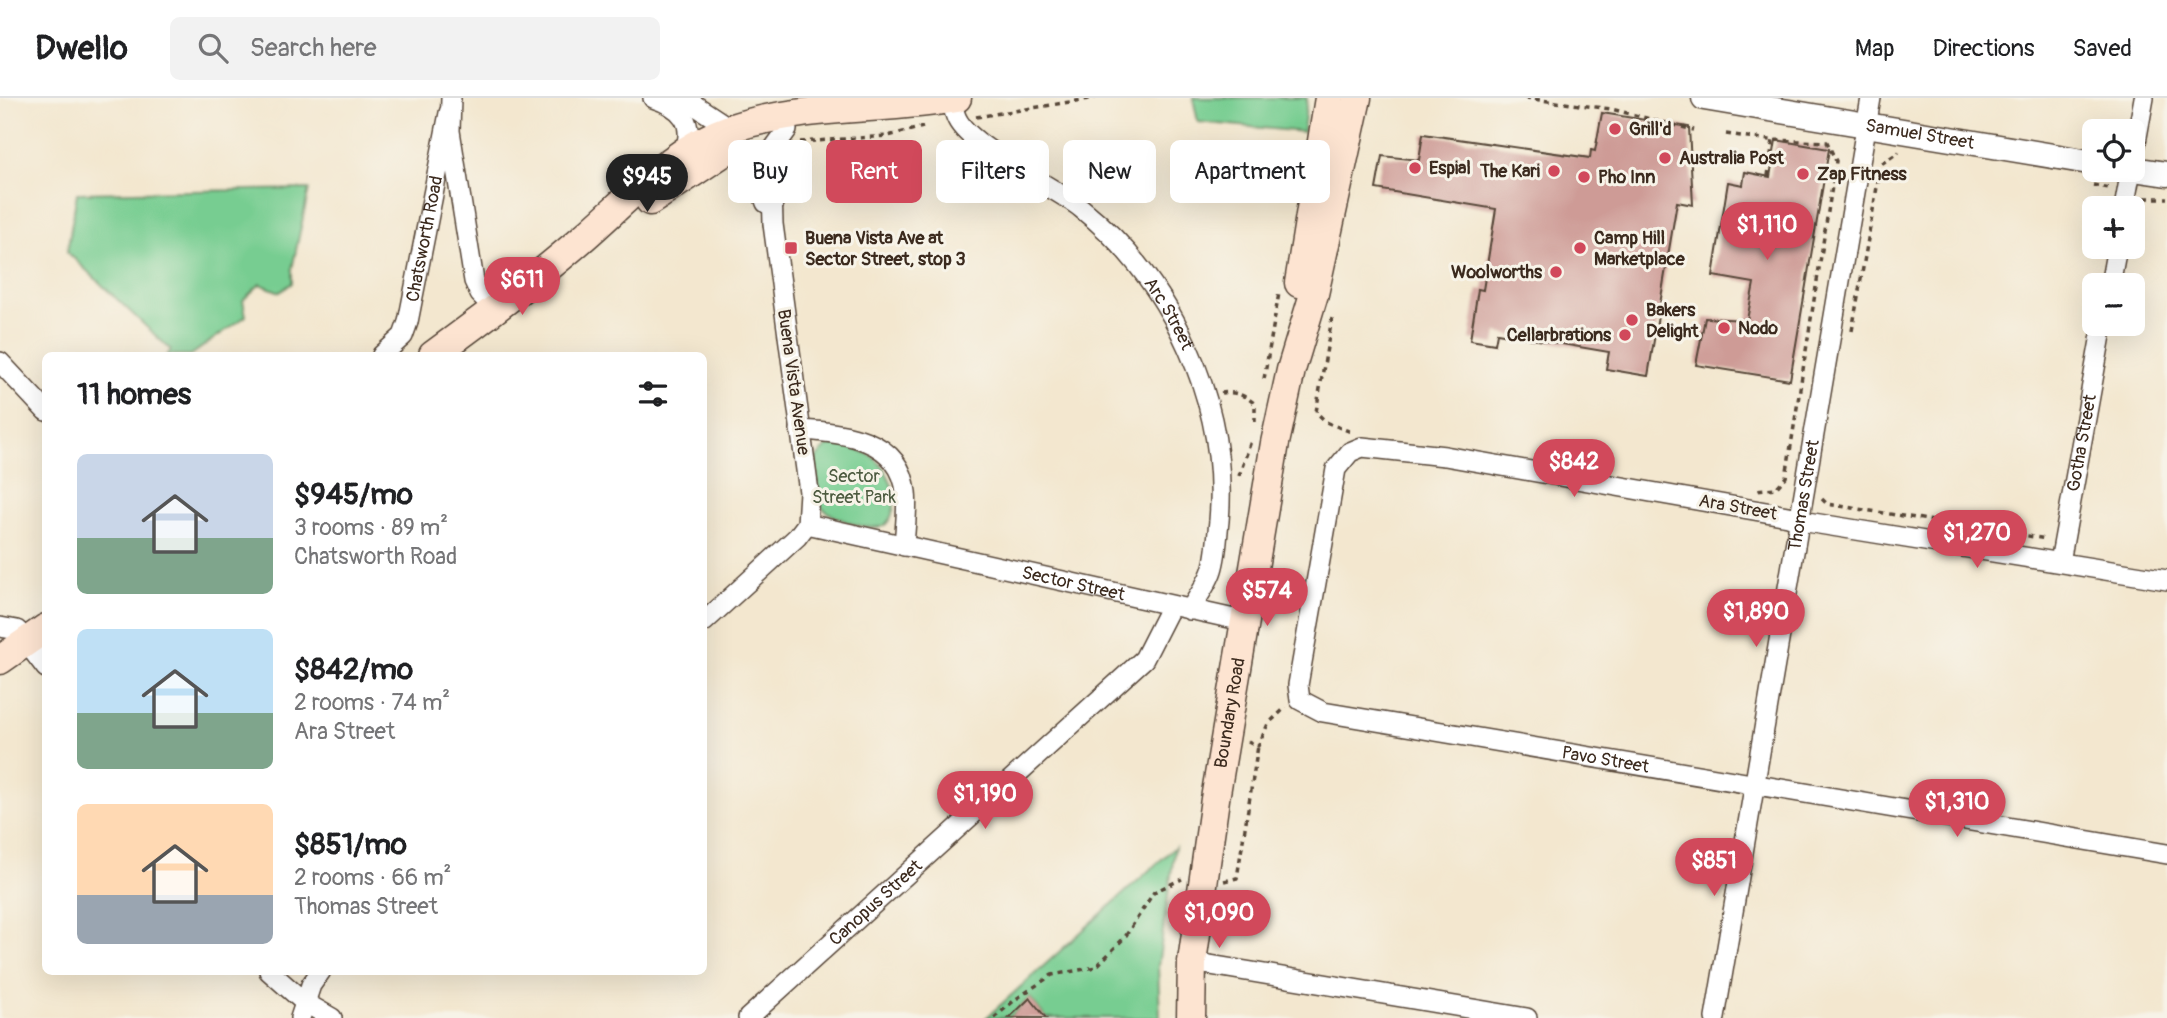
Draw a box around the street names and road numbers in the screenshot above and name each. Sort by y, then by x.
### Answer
street label: Samuel Street [1864,114,1977,155]
street label: Chatsworth Road [401,174,448,304]
street label: Arc Street [1139,273,1198,354]
street label: Buena Vista Avenue [772,308,815,457]
street label: Gotha Street [2062,392,2102,494]
street label: Thomas Street [1783,437,1825,553]
street label: Ara Street [1697,489,1780,526]
street label: Sector Street [1020,561,1128,607]
street label: Boundary Road [1209,656,1251,770]
street label: Pavo Street [1560,741,1651,779]
street label: Canopus Street [824,854,928,951]

